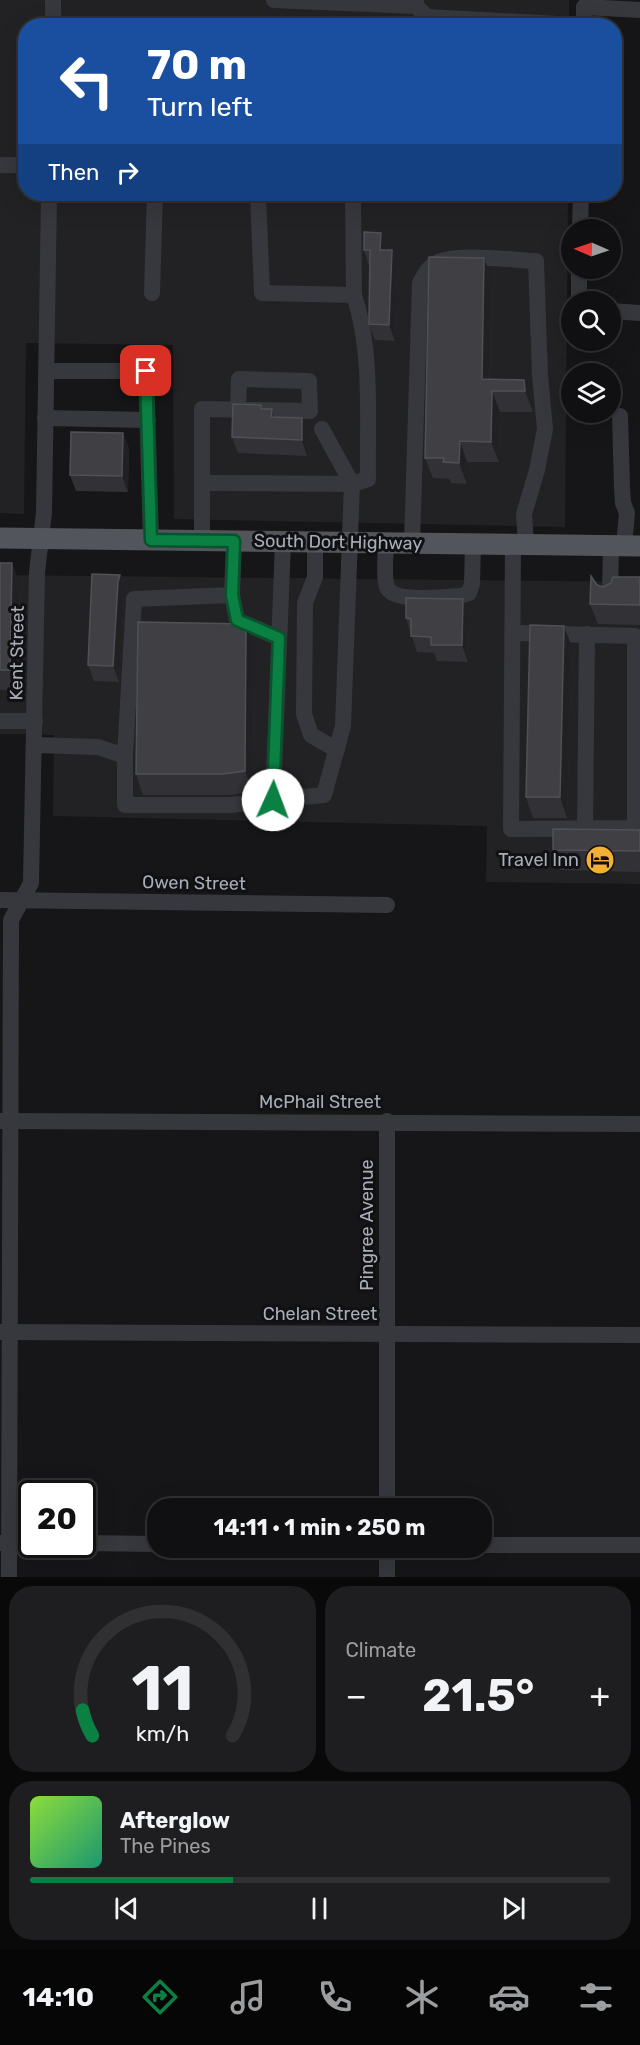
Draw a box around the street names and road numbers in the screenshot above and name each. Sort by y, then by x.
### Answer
street label: South Dort Highway [254,530,422,554]
street label: Kent Street [5,605,29,701]
street label: Owen Street [142,871,246,895]
street label: McPhail Street [259,1091,381,1113]
street label: Pingree Avenue [356,1159,378,1291]
street label: Chelan Street [263,1303,377,1325]

